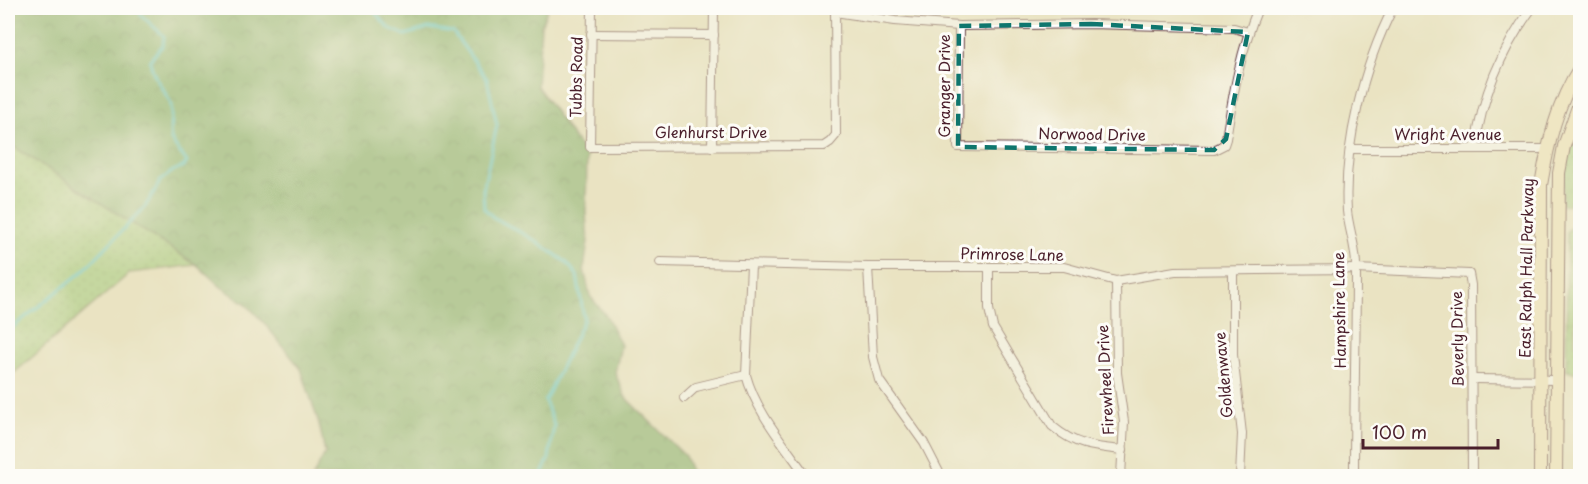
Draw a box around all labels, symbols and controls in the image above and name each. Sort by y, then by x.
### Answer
street label: Granger Drive [932,34,955,138]
street label: Tubbs Road [563,36,588,118]
street label: Glenhurst Drive [655,120,767,143]
street label: Norwood Drive [1038,121,1146,146]
street label: Wright Avenue [1394,122,1502,145]
street label: East Ralph Hall Parkway [1512,178,1539,358]
street label: Primrose Lane [960,241,1064,266]
street label: Hampshire Lane [1326,251,1351,369]
street label: Beverly Drive [1444,291,1469,387]
street label: Firewheel Drive [1090,324,1119,436]
street label: Goldenwave [1207,331,1238,419]
scale bar [1363,412,1498,450]
text: 100 m [1372,418,1427,445]

